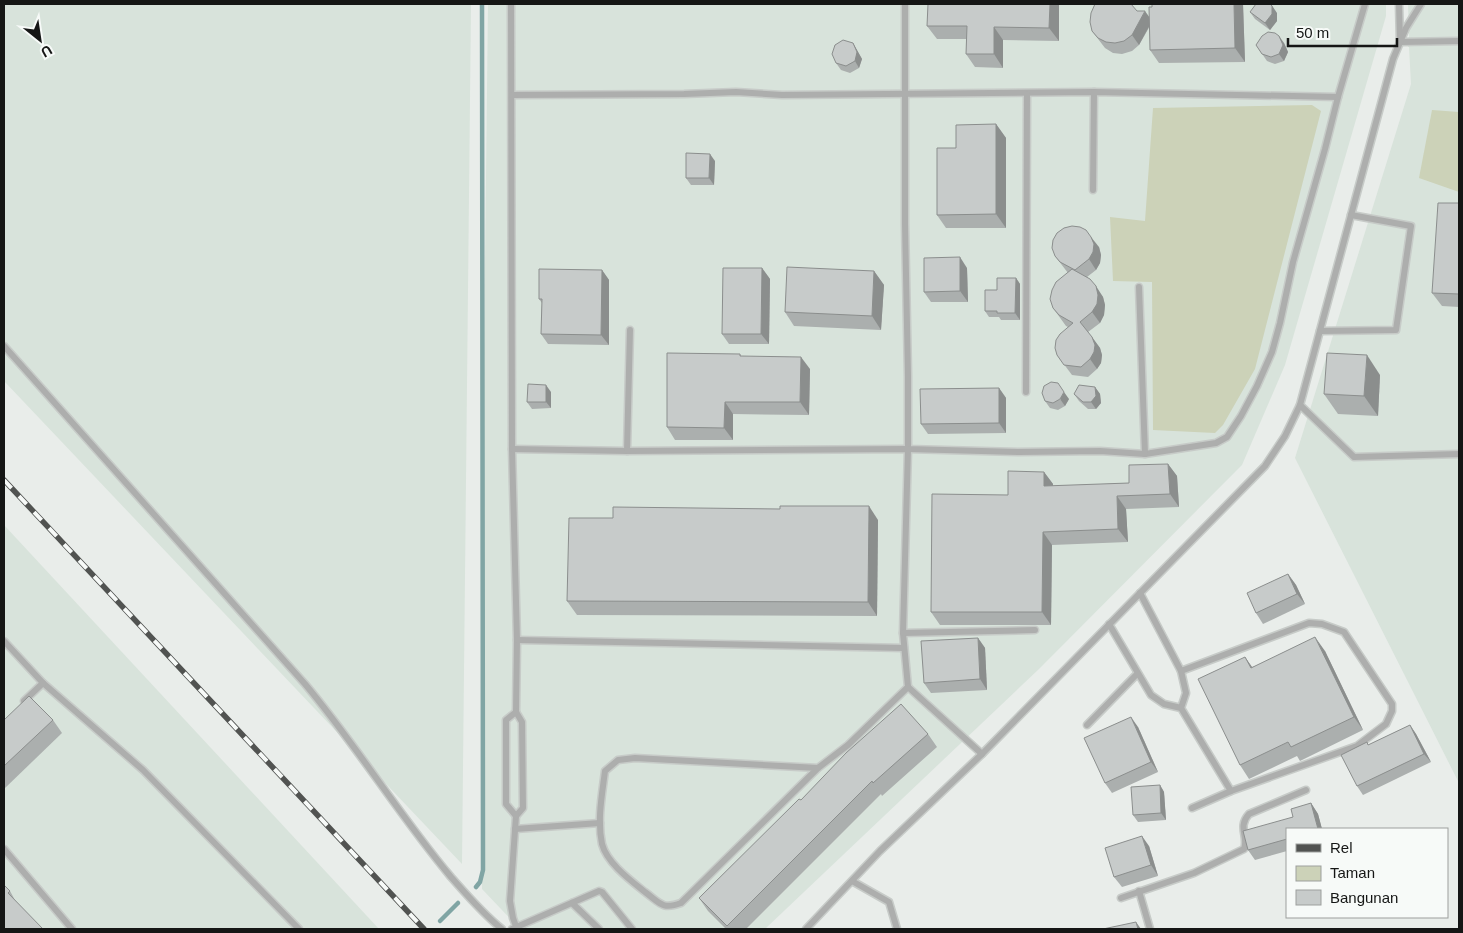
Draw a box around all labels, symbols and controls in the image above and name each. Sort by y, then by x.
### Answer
north arrow [15,15,65,65]
scale bar [1288,15,1397,47]
text: 50 m [1296,24,1329,41]
text: U [38,42,55,61]
legend [1286,828,1448,918]
text: Rel [1330,839,1353,856]
text: Taman [1330,864,1375,881]
text: Bangunan [1330,889,1398,906]

